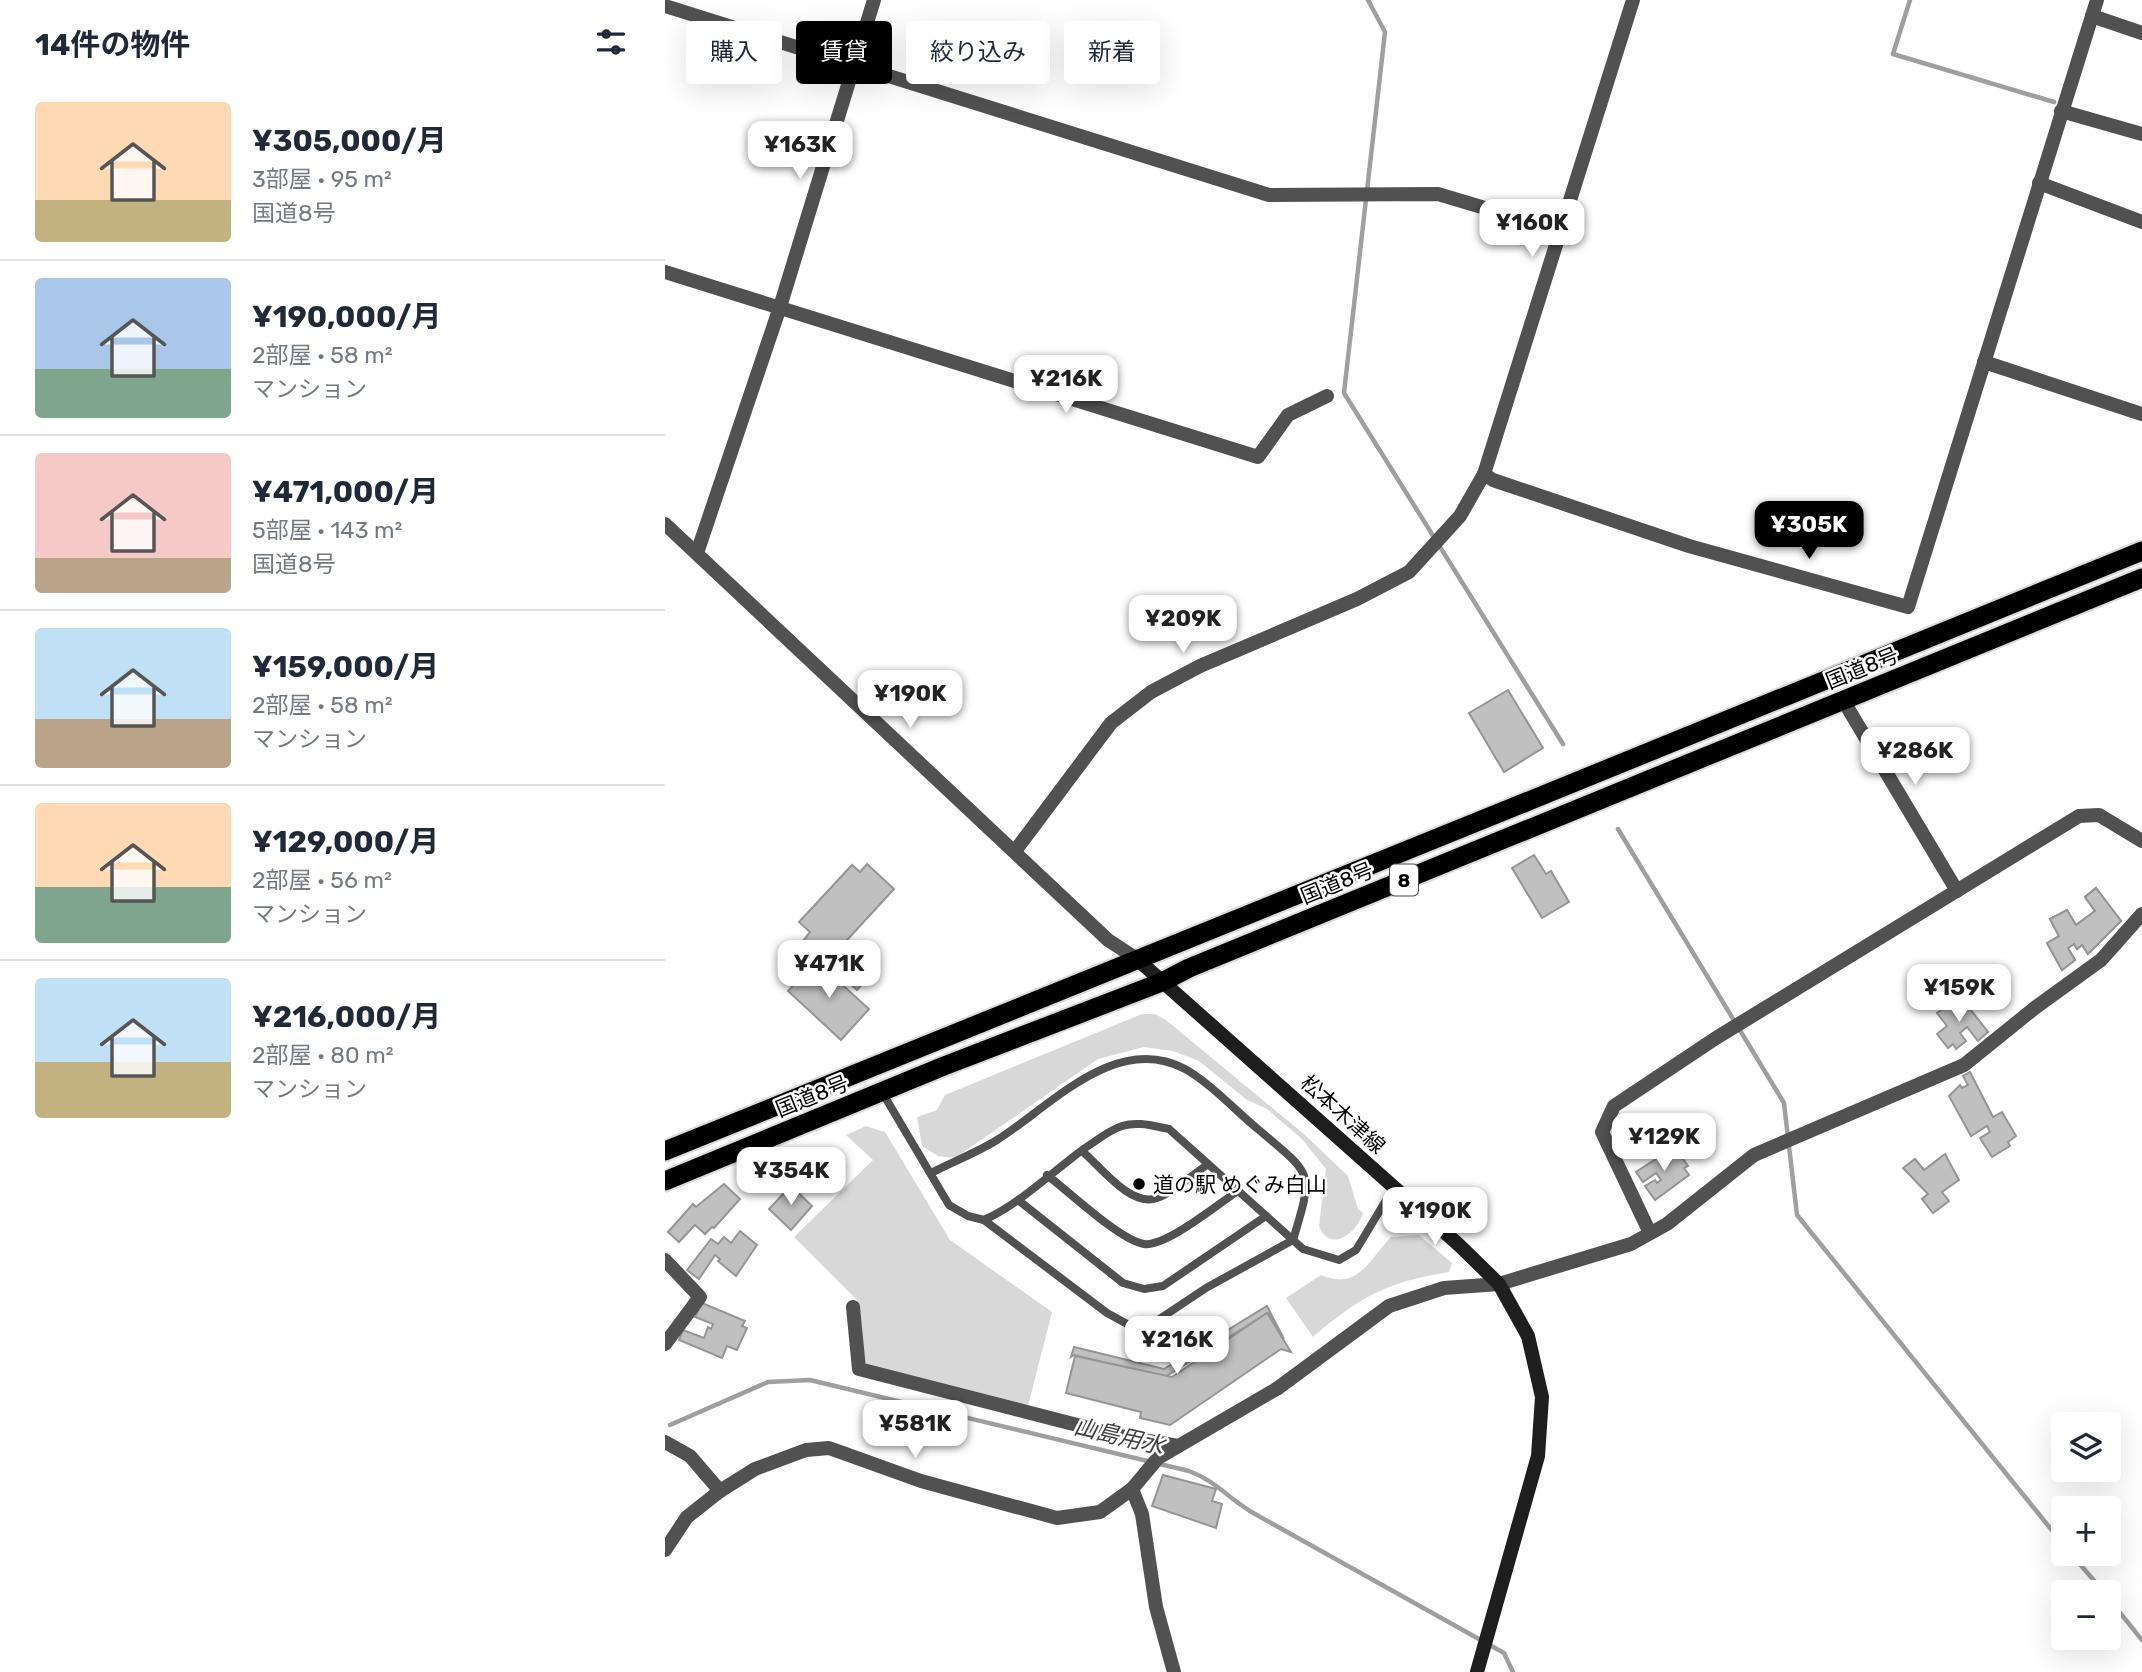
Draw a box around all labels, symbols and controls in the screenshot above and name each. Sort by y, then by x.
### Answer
chip: 購入 [686,21,782,84]
chip: 賃貸 [796,21,892,84]
chip: 絞り込み [906,21,1050,84]
chip: 新着 [1064,21,1160,84]
icon: filters [592,23,630,61]
text: 14件の物件 [35,27,190,63]
pin: ¥163K [751,122,849,181]
text: ¥305,000/月 [252,123,447,159]
icon: home [91,130,175,214]
text: ¥163K [764,130,836,158]
text: 3部屋 · 95 m² [252,165,392,193]
text: 国道8号 [252,199,336,227]
pin: ¥160K [1483,200,1581,259]
text: ¥160K [1495,208,1569,236]
text: ¥190,000/月 [252,299,442,335]
icon: home [91,306,175,390]
text: 2部屋 · 58 m² [252,341,393,369]
pin: ¥216K [1017,356,1115,415]
text: ¥216K [1030,364,1102,392]
text: マンション [252,375,367,403]
text: ¥471,000/月 [252,474,439,510]
icon: home [91,481,175,565]
pin: ¥305K [1760,502,1858,561]
text: ¥305K [1771,510,1847,538]
text: 5部屋 · 143 m² [252,516,402,544]
text: 国道8号 [252,550,336,578]
pin: ¥209K [1134,596,1232,655]
text: ¥209K [1145,604,1221,632]
street label: 国道8号 [1822,642,1902,694]
text: ¥159,000/月 [252,649,439,685]
icon: home [91,656,175,740]
pin: ¥190K [861,670,959,730]
text: ¥190K [874,679,946,707]
text: 2部屋 · 58 m² [252,691,393,719]
text: マンション [252,725,367,753]
pin: ¥286K [1866,728,1964,787]
text: ¥286K [1877,736,1953,764]
text: ¥129,000/月 [252,824,439,860]
icon: home [91,831,175,915]
street label: 国道8号 [1297,857,1377,909]
road number: 8 [1390,864,1418,895]
text: 2部屋 · 56 m² [252,866,392,894]
text: マンション [252,900,367,928]
pin: ¥471K [780,940,878,1000]
text: ¥471K [794,949,864,977]
pin: ¥159K [1910,964,2008,1024]
text: ¥159K [1923,973,1995,1001]
text: ¥216,000/月 [252,999,441,1035]
icon: home [91,1006,175,1090]
text: 2部屋 · 80 m² [252,1041,394,1069]
street label: 国道8号 [772,1070,852,1122]
street label: 松本木津線 [1296,1070,1390,1158]
text: マンション [252,1075,367,1103]
pin: ¥129K [1615,1114,1713,1173]
text: ¥129K [1628,1122,1700,1150]
pin: ¥354K [742,1148,840,1207]
text: ¥354K [753,1156,829,1184]
place label: 道の駅 めぐみ白山 [1153,1172,1327,1197]
marker: 道の駅 めぐみ白山 [1131,1176,1147,1192]
pin: ¥190K [1386,1188,1484,1247]
text: ¥190K [1399,1196,1471,1224]
pin: ¥216K [1128,1316,1226,1376]
text: ¥216K [1141,1325,1213,1353]
pin: ¥581K [866,1400,964,1460]
text: ¥581K [879,1409,951,1437]
water label: 山島用水 [1071,1412,1170,1461]
map controls [2051,1412,2121,1650]
button: layers [2051,1412,2121,1482]
button: + [2051,1496,2121,1566]
button: − [2051,1580,2121,1650]

